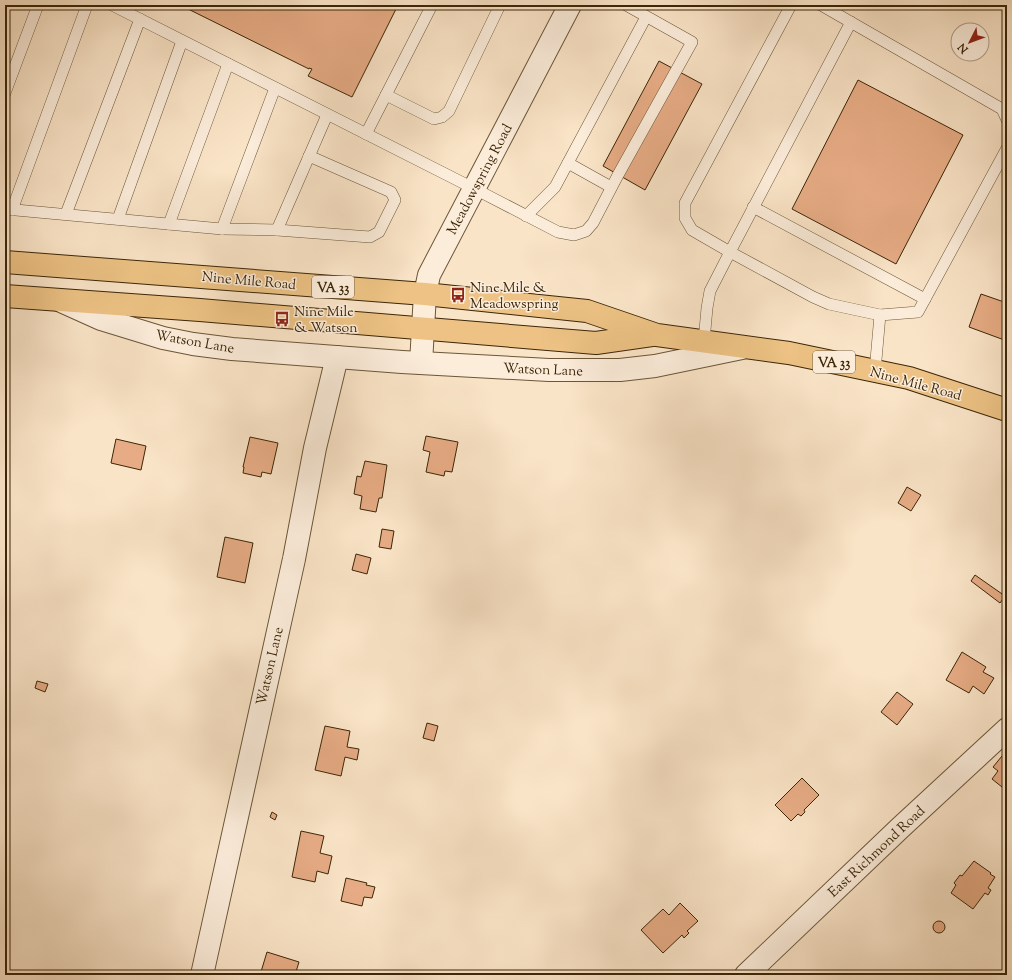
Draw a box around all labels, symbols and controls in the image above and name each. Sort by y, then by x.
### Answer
north arrow [950,22,990,62]
text: N [954,39,973,57]
street label: Meadowspring Road [443,121,518,239]
street label: Nine Mile Road [201,268,297,296]
road number: VA 33 [312,276,354,298]
place label: Nine Mile & Meadowspring [470,279,559,315]
bus stop icon: Nine Mile & Meadowspring [449,286,467,304]
place label: Nine Mile & Watson [294,303,358,339]
bus stop icon: Nine Mile & Watson [273,310,291,328]
street label: Watson Lane [154,326,236,360]
road number: VA 33 [813,351,855,373]
street label: Watson Lane [503,360,583,382]
street label: Nine Mile Road [867,363,964,407]
street label: Watson Lane [252,625,290,708]
street label: East Richmond Road [824,802,930,903]

